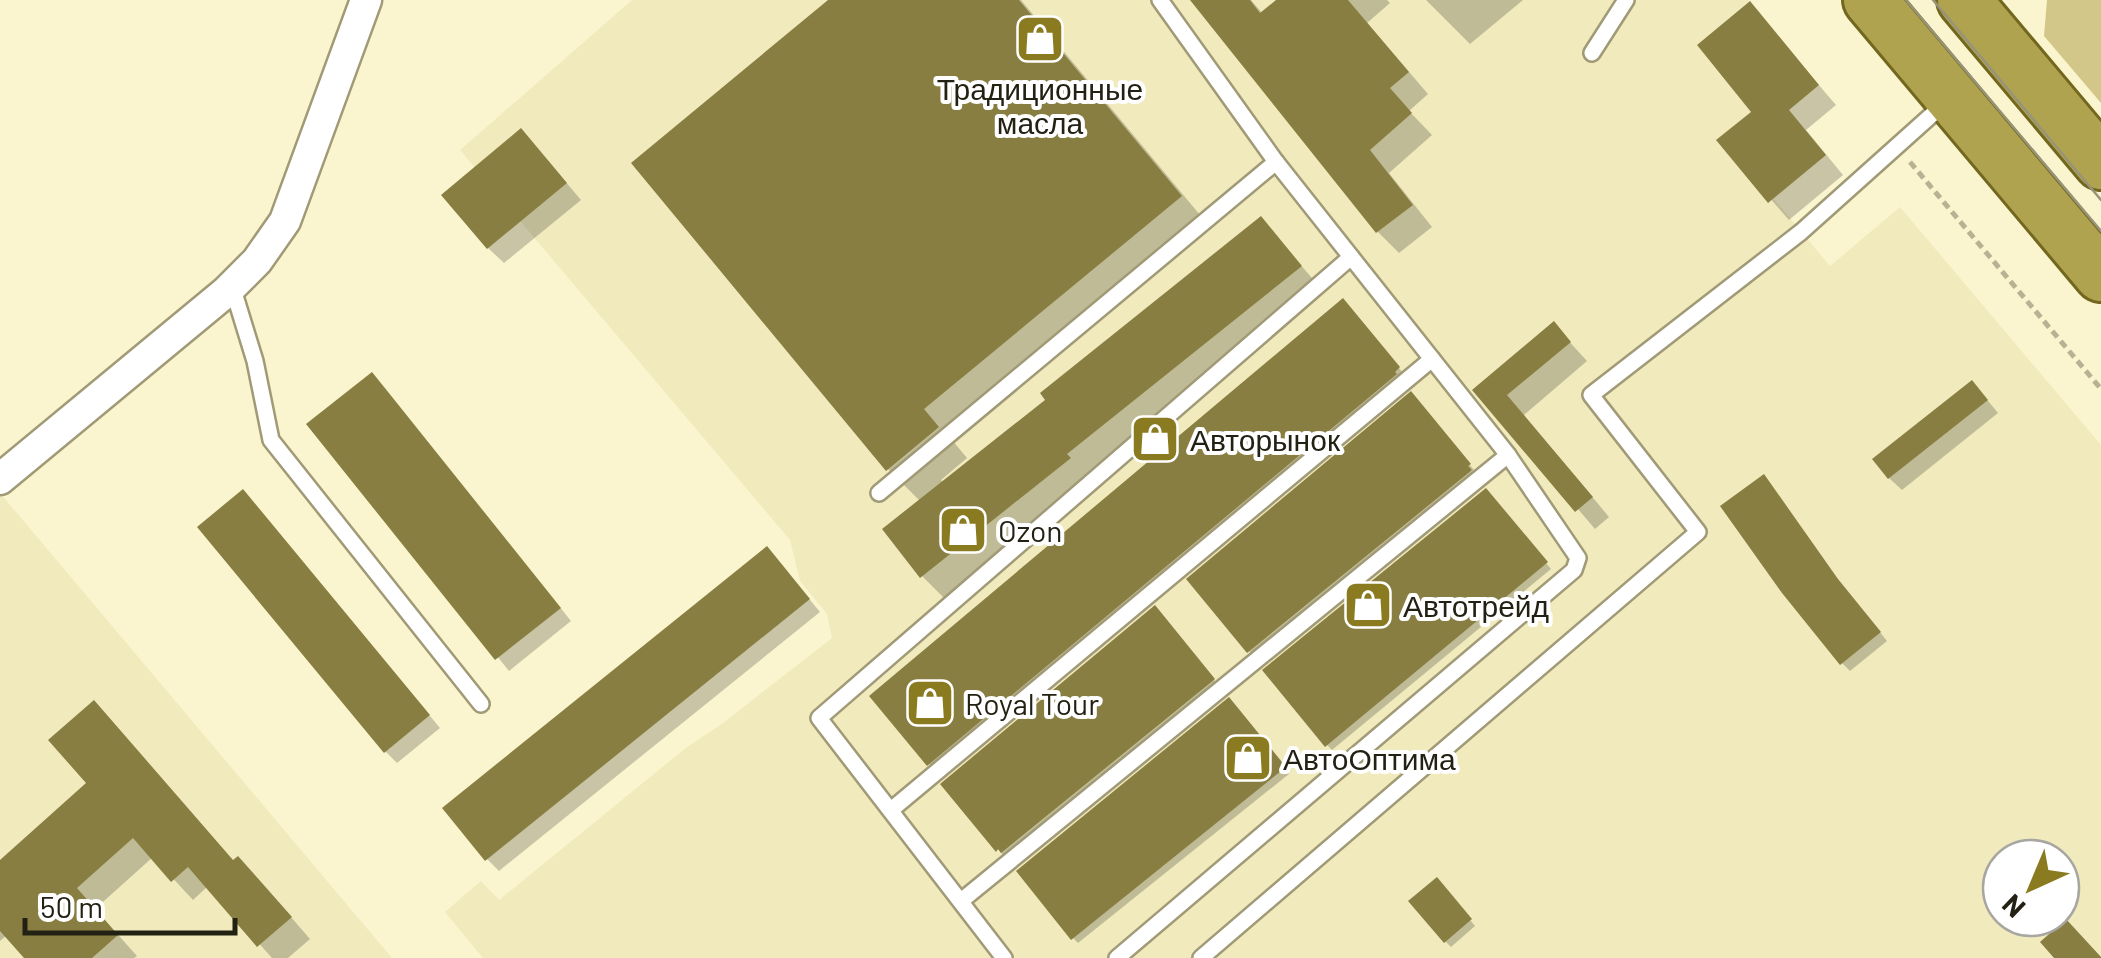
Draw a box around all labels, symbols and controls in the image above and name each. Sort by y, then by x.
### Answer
shop icon: Традиционные масла [1014,13,1066,65]
place label: Традиционные масла [937,70,1143,140]
shop icon: Авторынок [1129,413,1181,465]
place label: Авторынок [1190,421,1341,457]
shop icon: Ozon [937,504,989,556]
place label: Ozon [998,512,1063,548]
shop icon: Автотрейд [1342,579,1394,631]
place label: Автотрейд [1403,587,1549,623]
shop icon: Royal Tour [904,677,956,729]
place label: Royal Tour [965,685,1099,721]
shop icon: АвтоОптима [1222,732,1274,784]
place label: АвтоОптима [1283,740,1456,776]
north arrow [1981,838,2081,938]
scale bar [25,873,235,935]
text: 50 m [40,888,103,924]
text: N [1994,888,2031,925]

